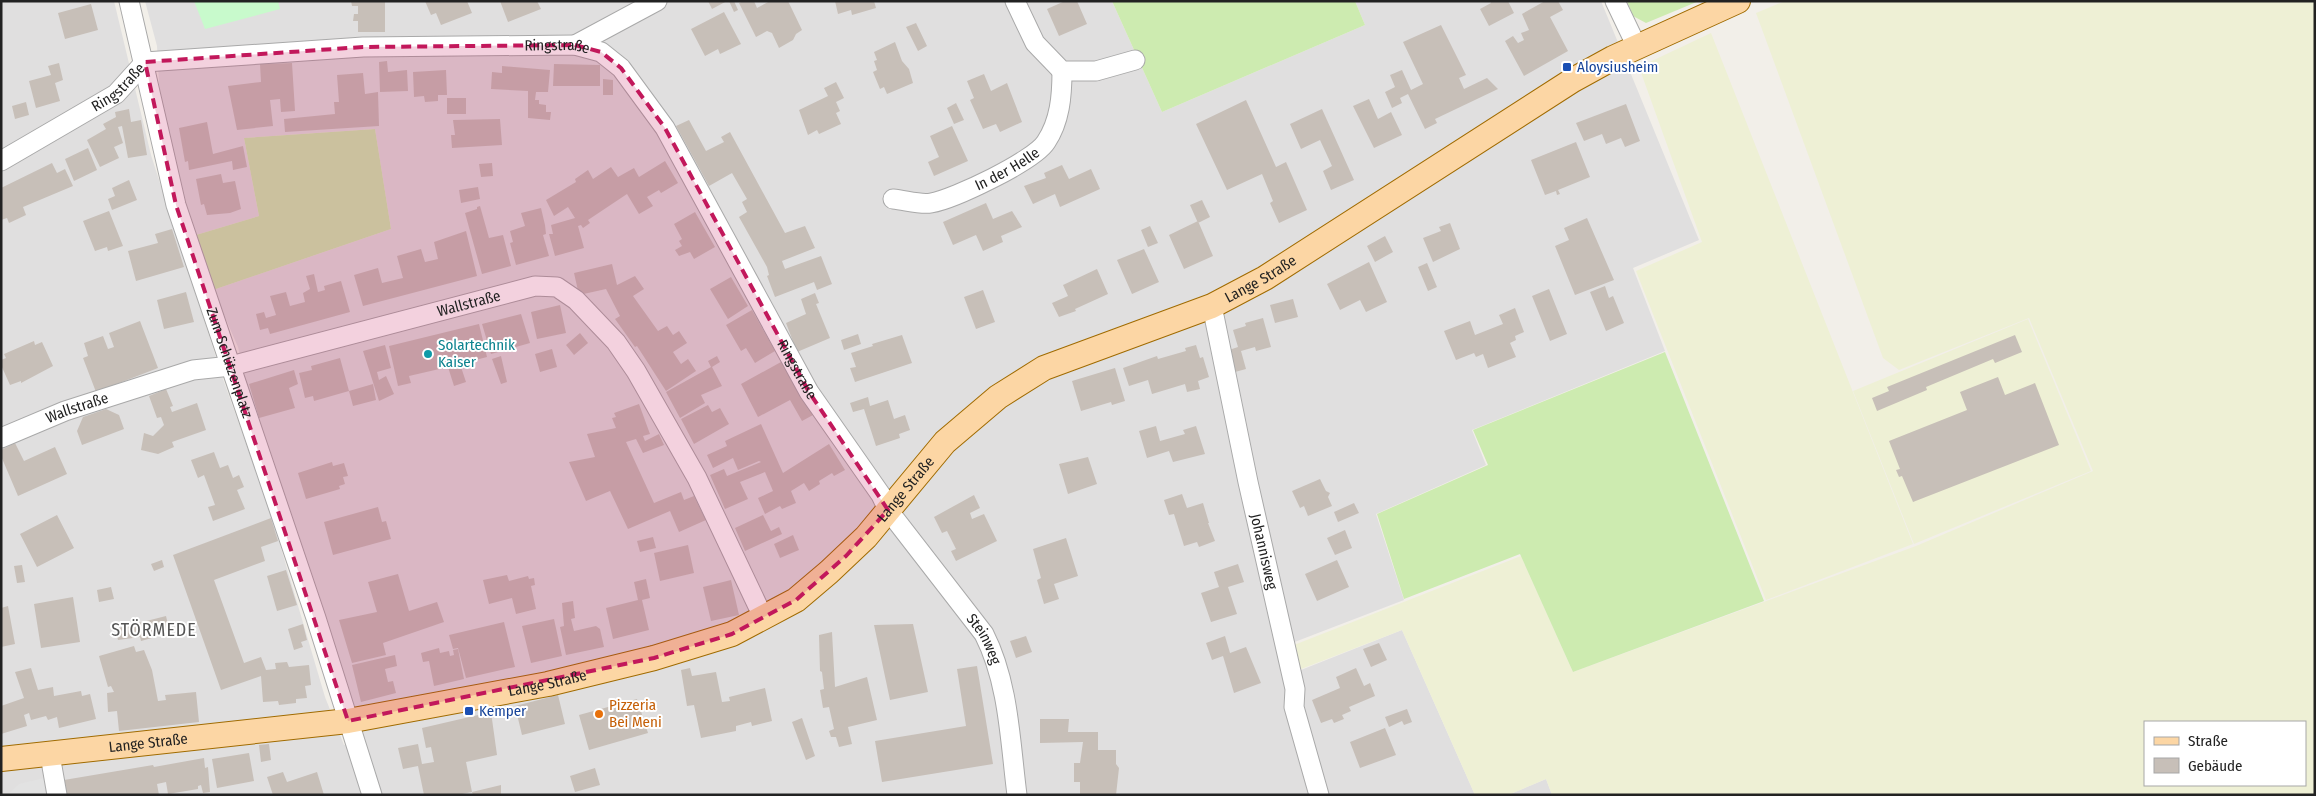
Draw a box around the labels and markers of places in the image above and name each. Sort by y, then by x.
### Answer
place label: Aloysiusheim [1577,58,1658,76]
marker: Aloysiusheim [1561,61,1573,73]
place label: Solartechnik Kaiser [438,336,515,371]
marker: Solartechnik Kaiser [422,348,434,360]
place label: Pizzeria Bei Meni [609,696,662,731]
place label: Kemper [479,702,527,720]
marker: Kemper [463,705,475,717]
marker: Pizzeria Bei Meni [593,708,605,720]

